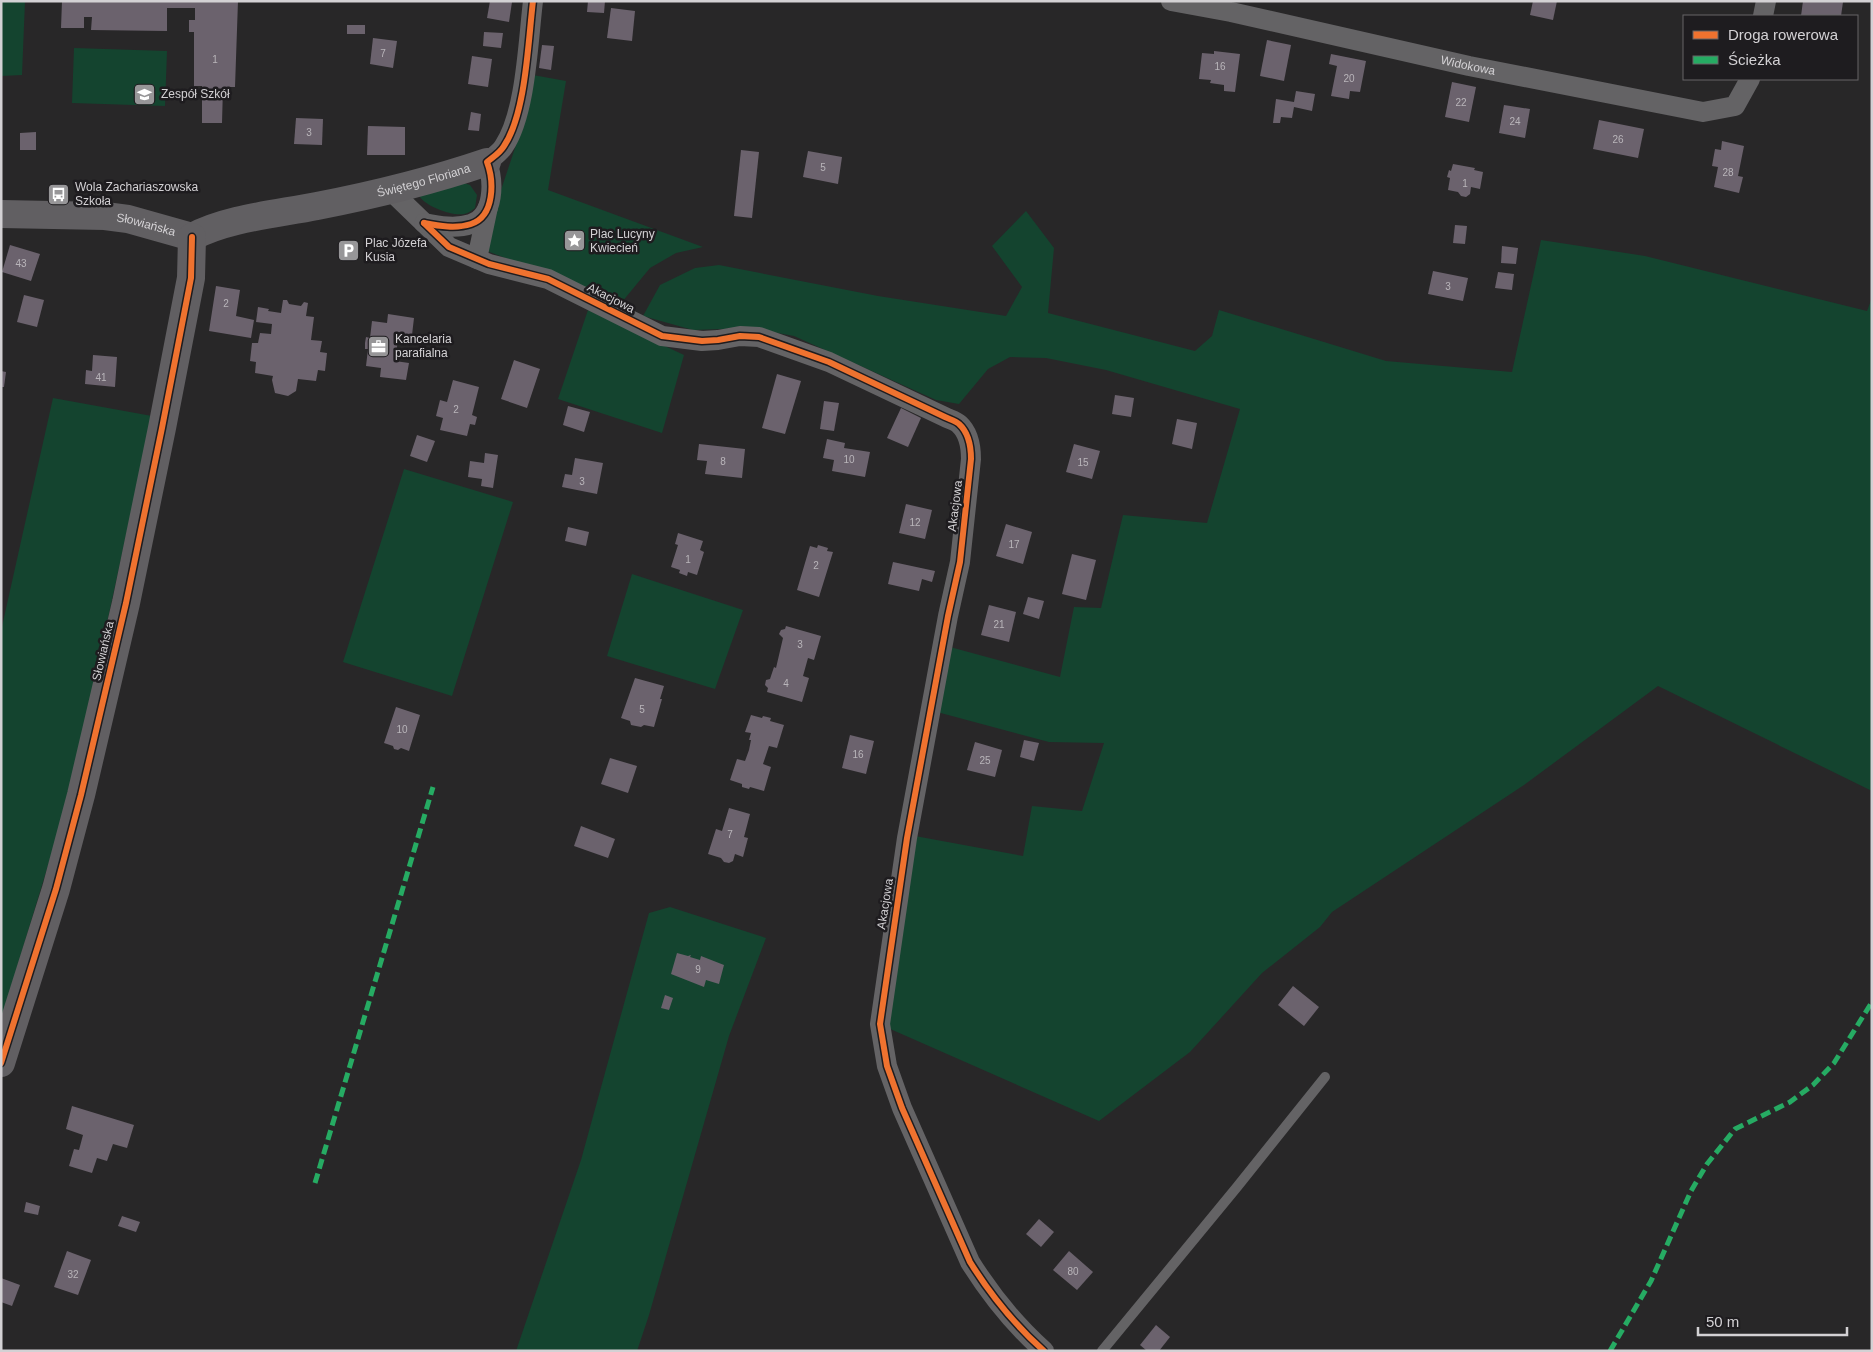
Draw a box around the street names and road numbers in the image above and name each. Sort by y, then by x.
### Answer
street label: Widokowa [1439,53,1497,78]
street label: Świętego Floriana [375,161,472,200]
street label: Słowiańska [116,211,178,239]
street label: Akacjowa [585,280,637,316]
street label: Akacjowa [945,479,965,532]
street label: Słowiańska [89,620,117,682]
street label: Akacjowa [874,877,896,930]

